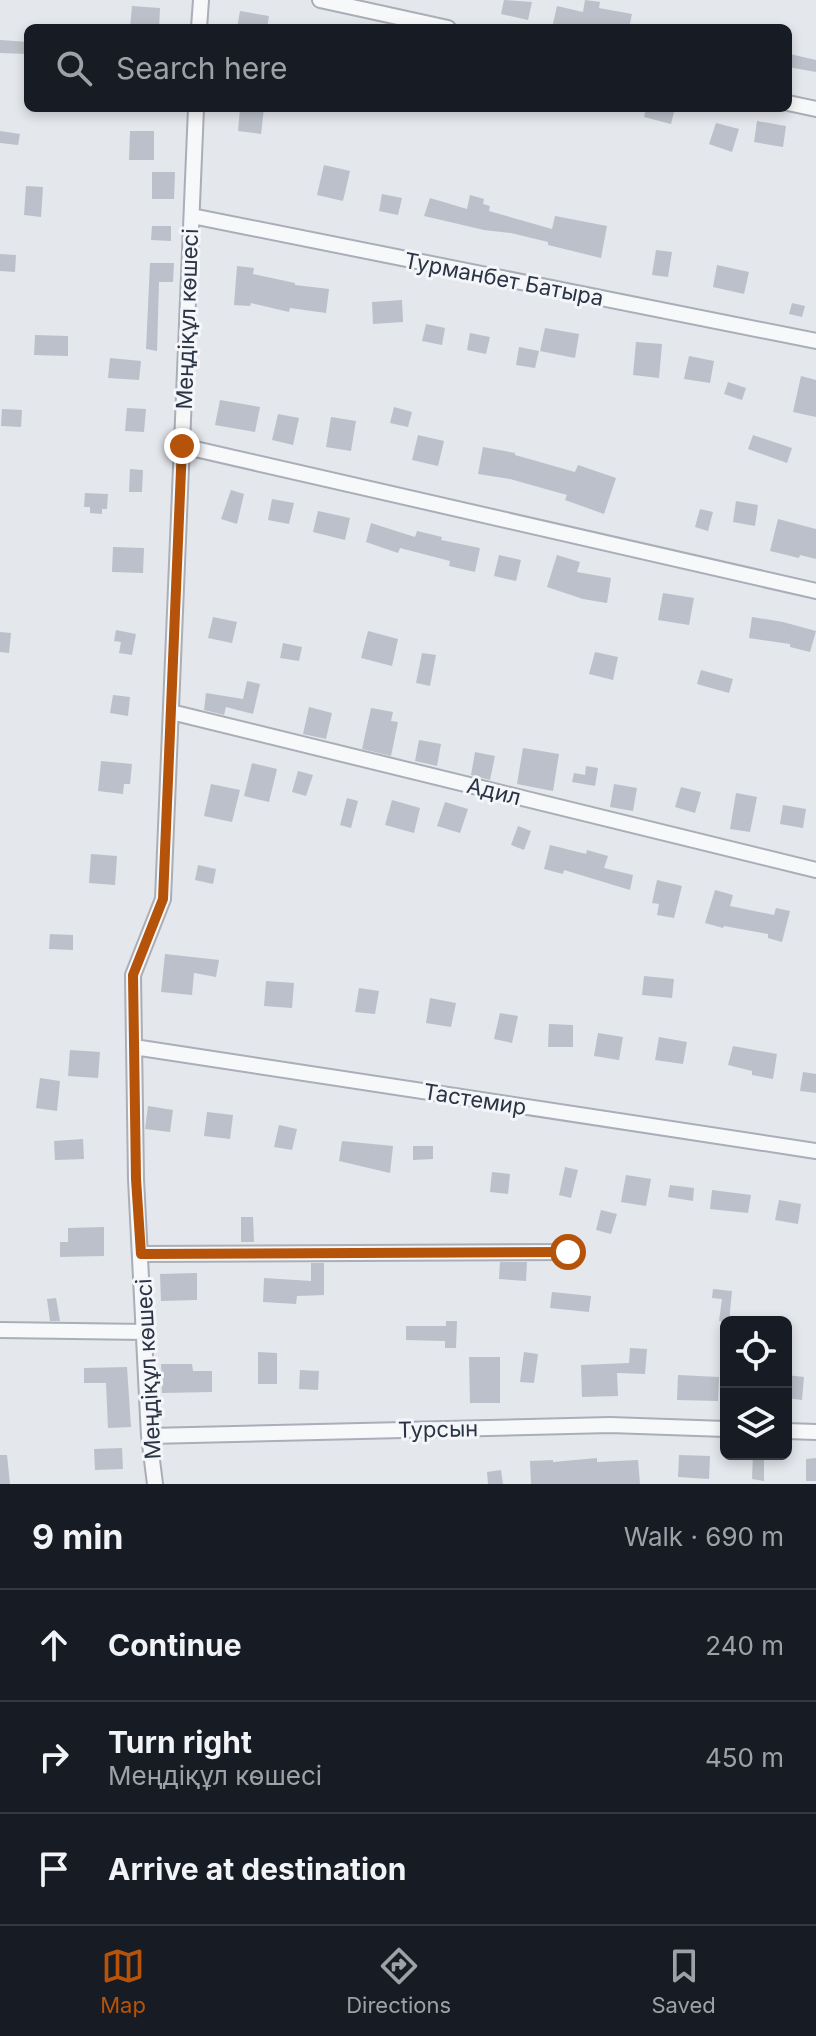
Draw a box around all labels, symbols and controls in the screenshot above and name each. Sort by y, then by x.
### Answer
search box [24,24,792,112]
icon: search [52,46,96,90]
text: Search here [116,50,288,86]
street label: Меңдіқұл көшесі [171,228,203,410]
street label: Турманбет Батыра [402,247,606,311]
route end [164,428,200,464]
street label: Адил [464,772,524,810]
street label: Тастемир [422,1078,528,1120]
route start [550,1234,586,1270]
street label: Меңдіқұл көшесі [130,1278,166,1460]
map controls [720,1316,792,1460]
button: locate [720,1316,792,1388]
button: layers [720,1388,792,1460]
street label: Турсын [398,1415,478,1443]
text: 9 min [32,1516,124,1557]
text: Walk · 690 m [624,1521,784,1552]
icon: ahead [32,1623,76,1667]
text: Continue [108,1627,242,1663]
text: 240 m [705,1630,784,1661]
text: Turn right [108,1724,252,1760]
icon: right [32,1735,76,1779]
text: 450 m [705,1742,784,1773]
text: Меңдіқұл көшесі [108,1760,322,1791]
icon: arrive [32,1847,76,1891]
text: Arrive at destination [108,1851,406,1887]
tab: Map [100,1944,146,2018]
tab: Directions [346,1944,451,2018]
tab: Saved [651,1944,716,2018]

